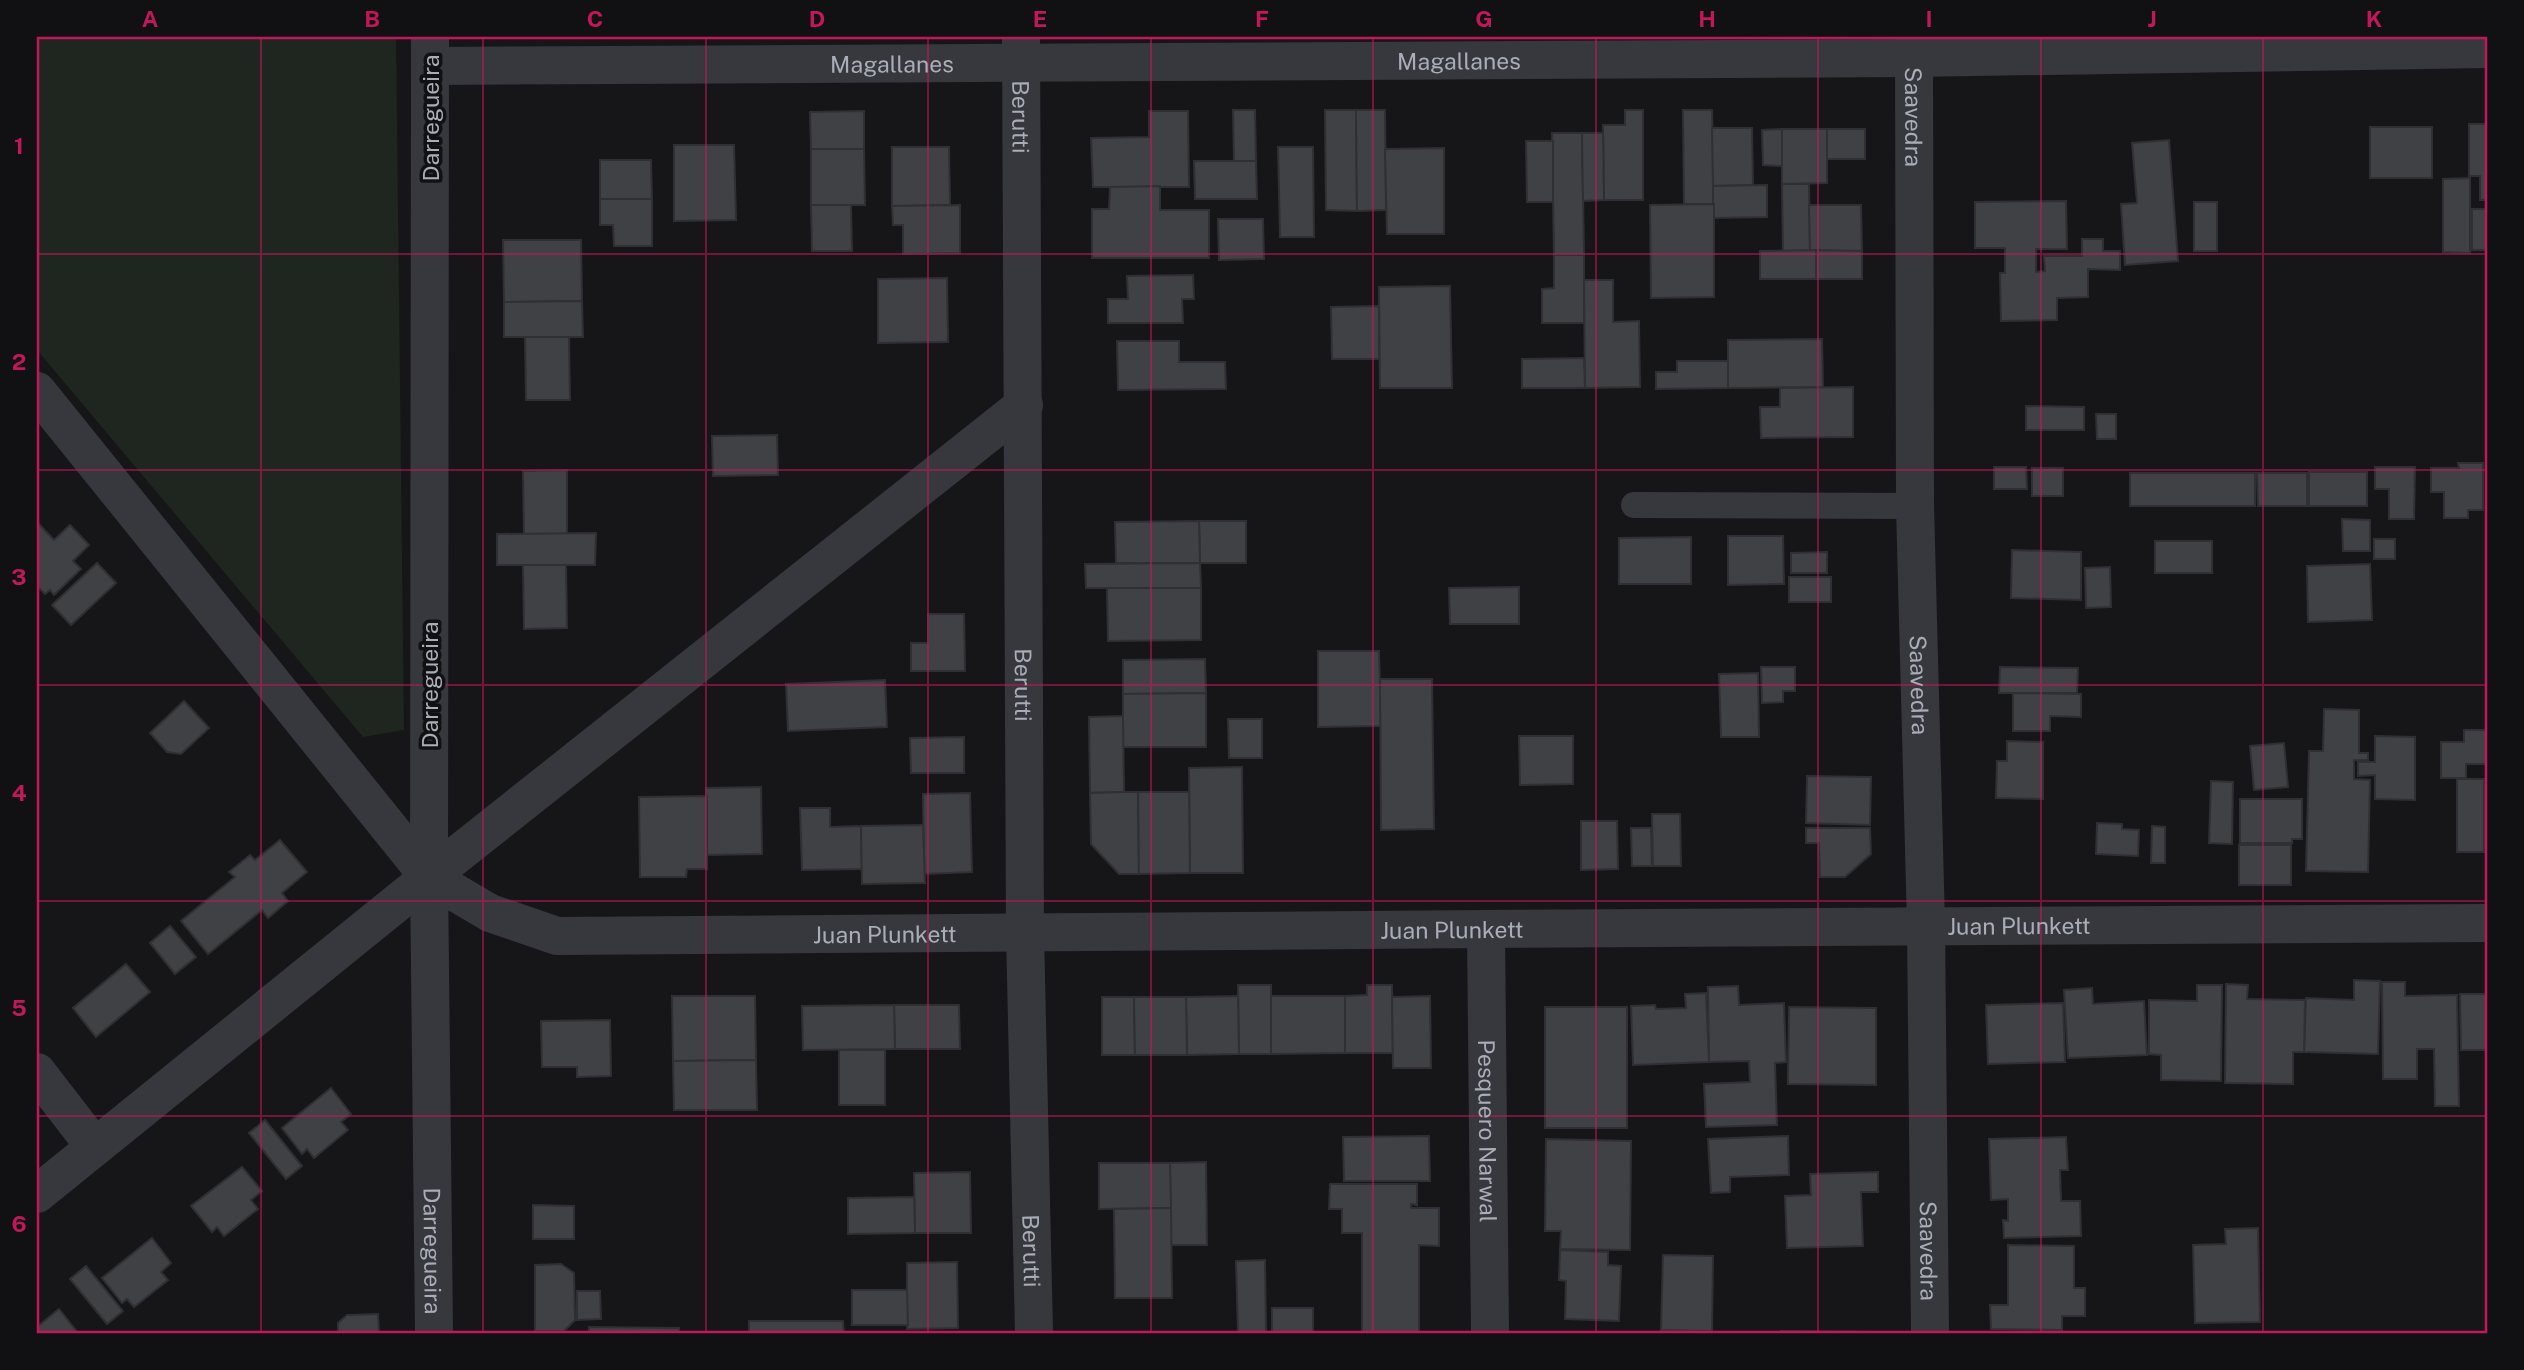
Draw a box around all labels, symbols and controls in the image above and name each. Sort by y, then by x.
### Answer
text: A [142,5,159,32]
text: B [364,5,380,32]
text: C [587,5,603,32]
text: D [809,5,825,32]
text: E [1033,5,1047,32]
text: F [1255,5,1269,32]
text: G [1475,5,1493,32]
text: H [1698,5,1716,32]
text: I [1925,5,1933,32]
text: J [2147,5,2157,32]
text: K [2366,5,2382,32]
street label: Magallanes [1397,47,1521,74]
street label: Magallanes [830,50,954,77]
street label: Darregueira [417,55,444,181]
street label: Saavedra [1901,67,1928,167]
street label: Berutti [1008,80,1035,154]
text: 1 [14,132,24,159]
text: 2 [12,348,26,375]
text: 3 [11,563,27,590]
street label: Darregueira [416,622,443,748]
street label: Saavedra [1905,635,1935,735]
street label: Berutti [1010,648,1038,722]
text: 4 [11,779,27,806]
street label: Juan Plunkett [1947,911,2091,939]
street label: Juan Plunkett [1380,915,1524,943]
street label: Juan Plunkett [813,920,957,948]
text: 5 [11,994,27,1021]
street label: Pesquero Narwal [1474,1039,1502,1223]
street label: Darregueira [419,1187,447,1315]
street label: Saavedra [1915,1201,1943,1301]
text: 6 [11,1210,27,1237]
street label: Berutti [1018,1214,1046,1288]

